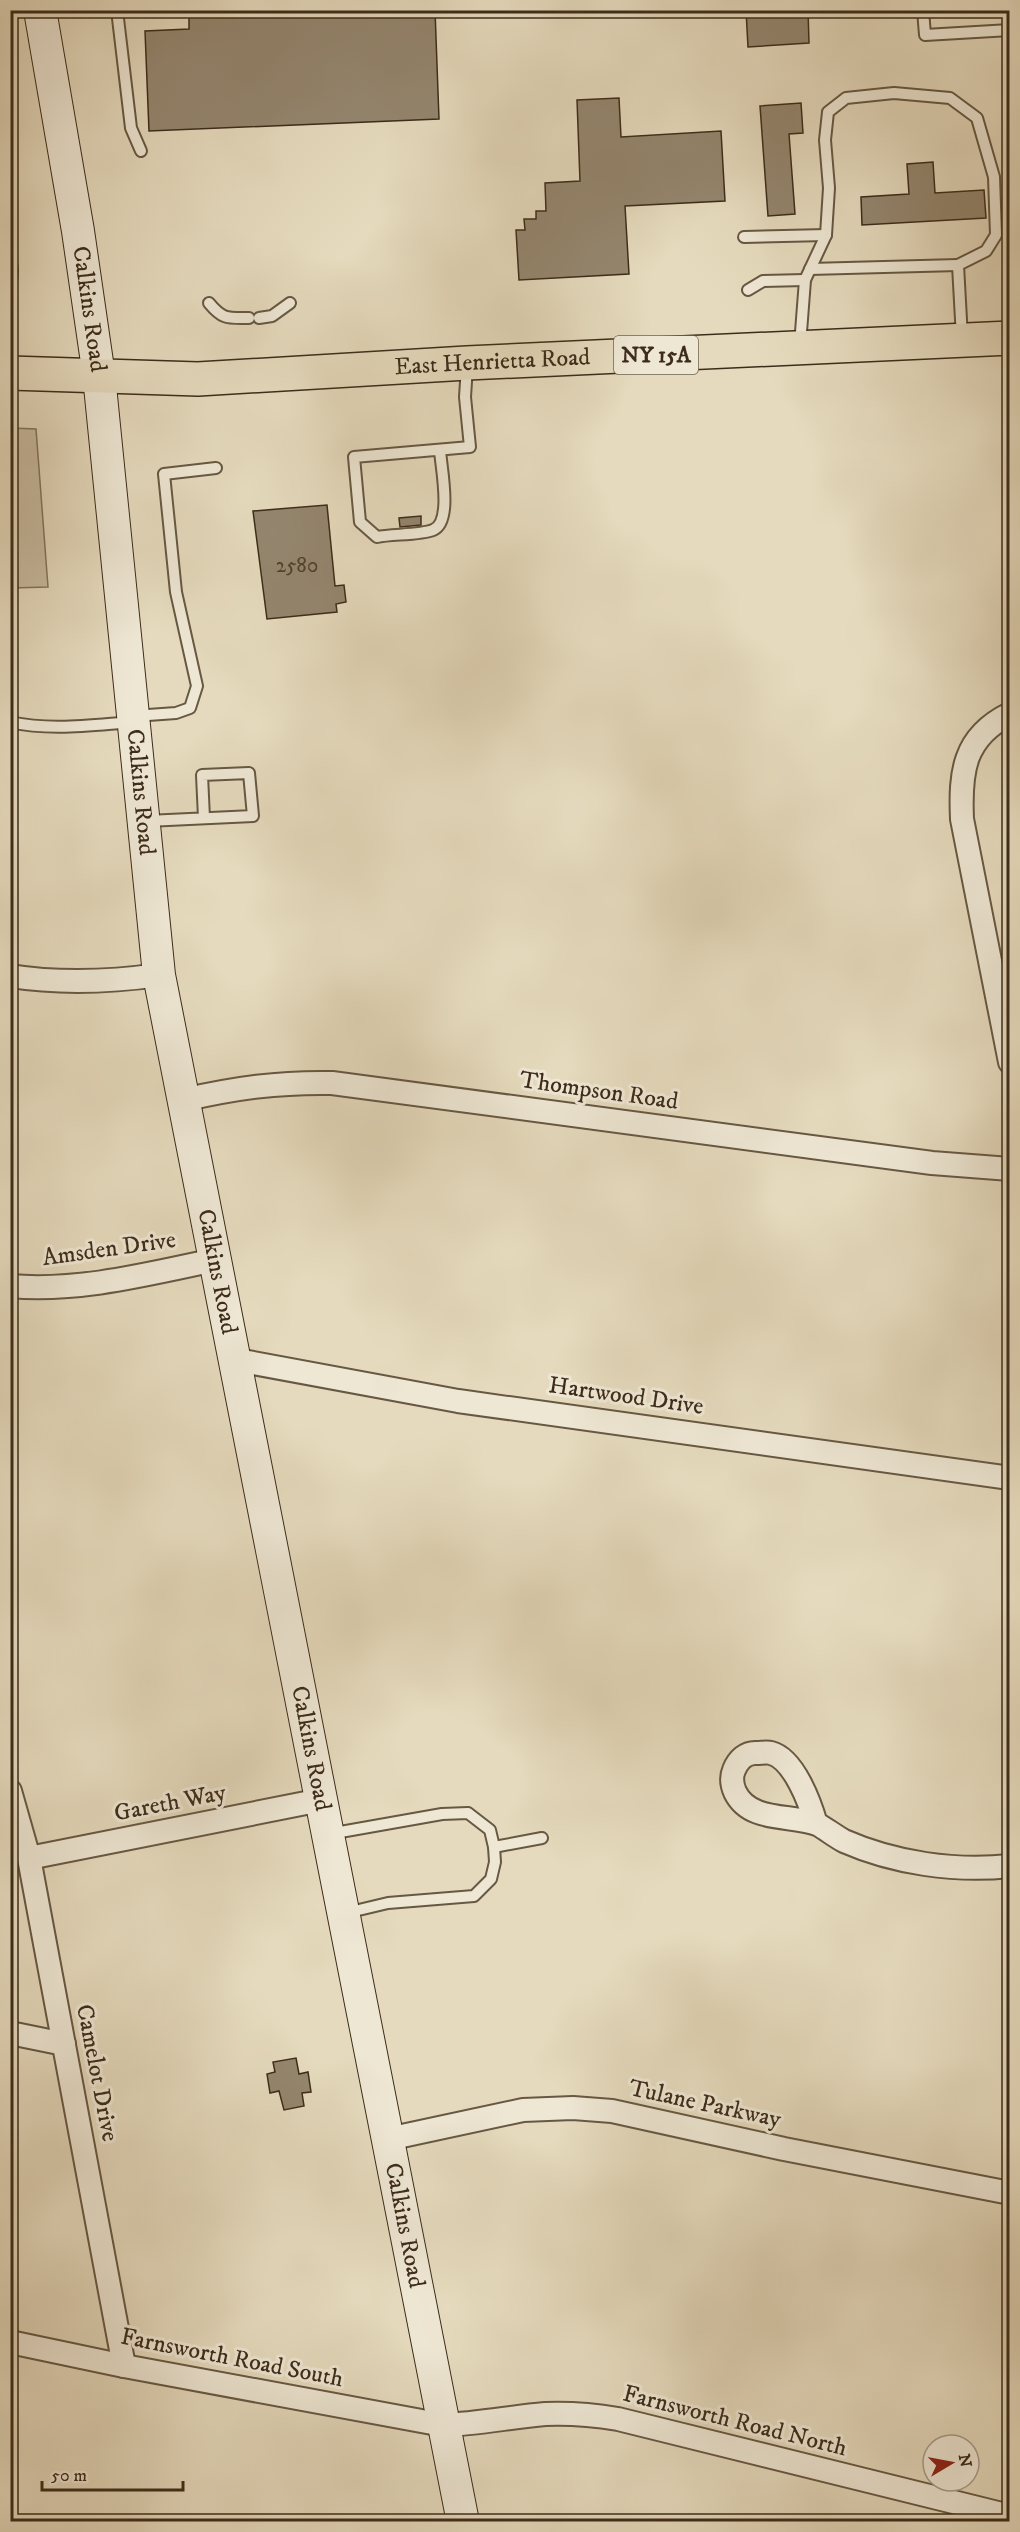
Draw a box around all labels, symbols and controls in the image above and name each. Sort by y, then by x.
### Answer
street label: Calkins Road [65,244,113,374]
road number: NY 15A [614,336,698,374]
street label: East Henrietta Road [394,342,591,382]
house number: 2580 [276,553,318,579]
street label: Calkins Road [119,728,162,857]
street label: Thompson Road [518,1065,680,1117]
street label: Calkins Road [190,1206,244,1337]
street label: Amsden Drive [40,1225,178,1273]
street label: Hartwood Drive [547,1370,705,1422]
street label: Calkins Road [284,1683,338,1814]
street label: Gareth Way [112,1777,229,1829]
street label: Camelot Drive [69,2002,125,2144]
street label: Tulane Parkway [626,2073,784,2135]
street label: Calkins Road [378,2160,432,2291]
street label: Farnsworth Road South [118,2322,346,2394]
street label: Farnsworth Road North [620,2379,850,2463]
north arrow [921,2433,981,2493]
text: N [954,2452,976,2469]
scale bar [42,2454,183,2492]
text: 50 m [51,2465,87,2487]

